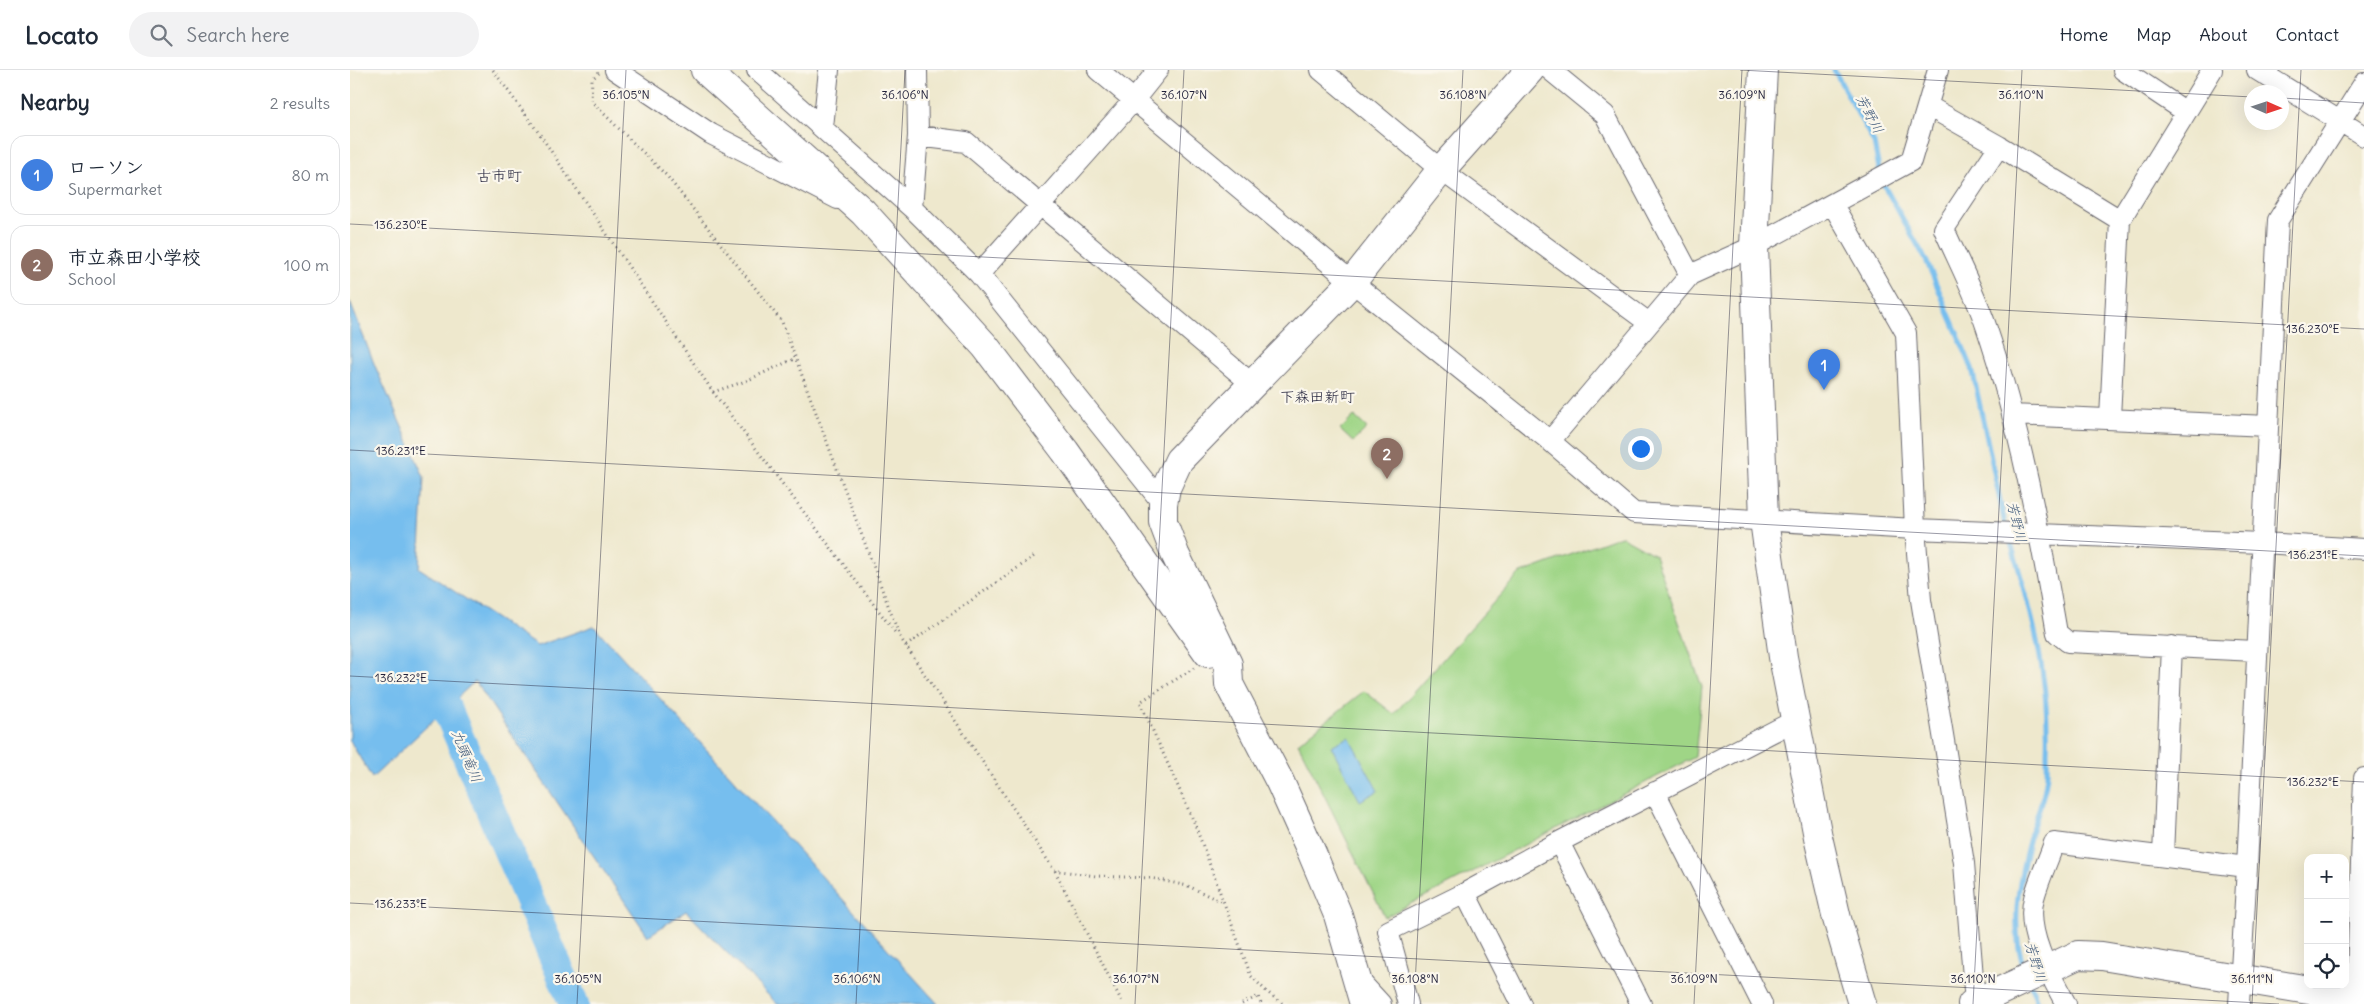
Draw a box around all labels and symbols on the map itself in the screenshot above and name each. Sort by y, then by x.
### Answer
north arrow [2244,85,2289,130]
text: 36.105°N [602,87,650,102]
text: 36.106°N [881,87,929,102]
text: 36.107°N [1161,87,1207,102]
text: 36.108°N [1439,87,1487,102]
text: 36.109°N [1718,87,1766,102]
text: 36.110°N [1998,87,2044,102]
water label: 芳野川 [1852,91,1888,137]
district label: 古市町 [476,166,522,185]
text: 136.230°E [374,217,428,232]
text: 136.230°E [2286,321,2340,336]
pin: 1 [1808,349,1840,390]
district label: 下森田新町 [1279,387,1355,406]
your location [1628,436,1654,462]
pin: 2 [1371,438,1403,479]
text: 136.231°E [376,443,426,458]
water label: 芳野川 [2003,499,2031,545]
text: 136.231°E [2288,547,2338,562]
text: 136.232°E [375,670,427,685]
water label: 九頭竜川 [448,727,486,785]
text: 136.232°E [2287,774,2339,789]
text: 136.233°E [375,896,427,911]
water label: 芳野川 [2021,939,2051,985]
text: 36.105°N [554,971,602,986]
text: 36.106°N [833,971,881,986]
text: 36.107°N [1113,971,1159,986]
text: 36.108°N [1391,971,1439,986]
text: 36.109°N [1670,971,1718,986]
text: 36.110°N [1950,971,1996,986]
text: 36.111°N [2231,971,2273,986]

